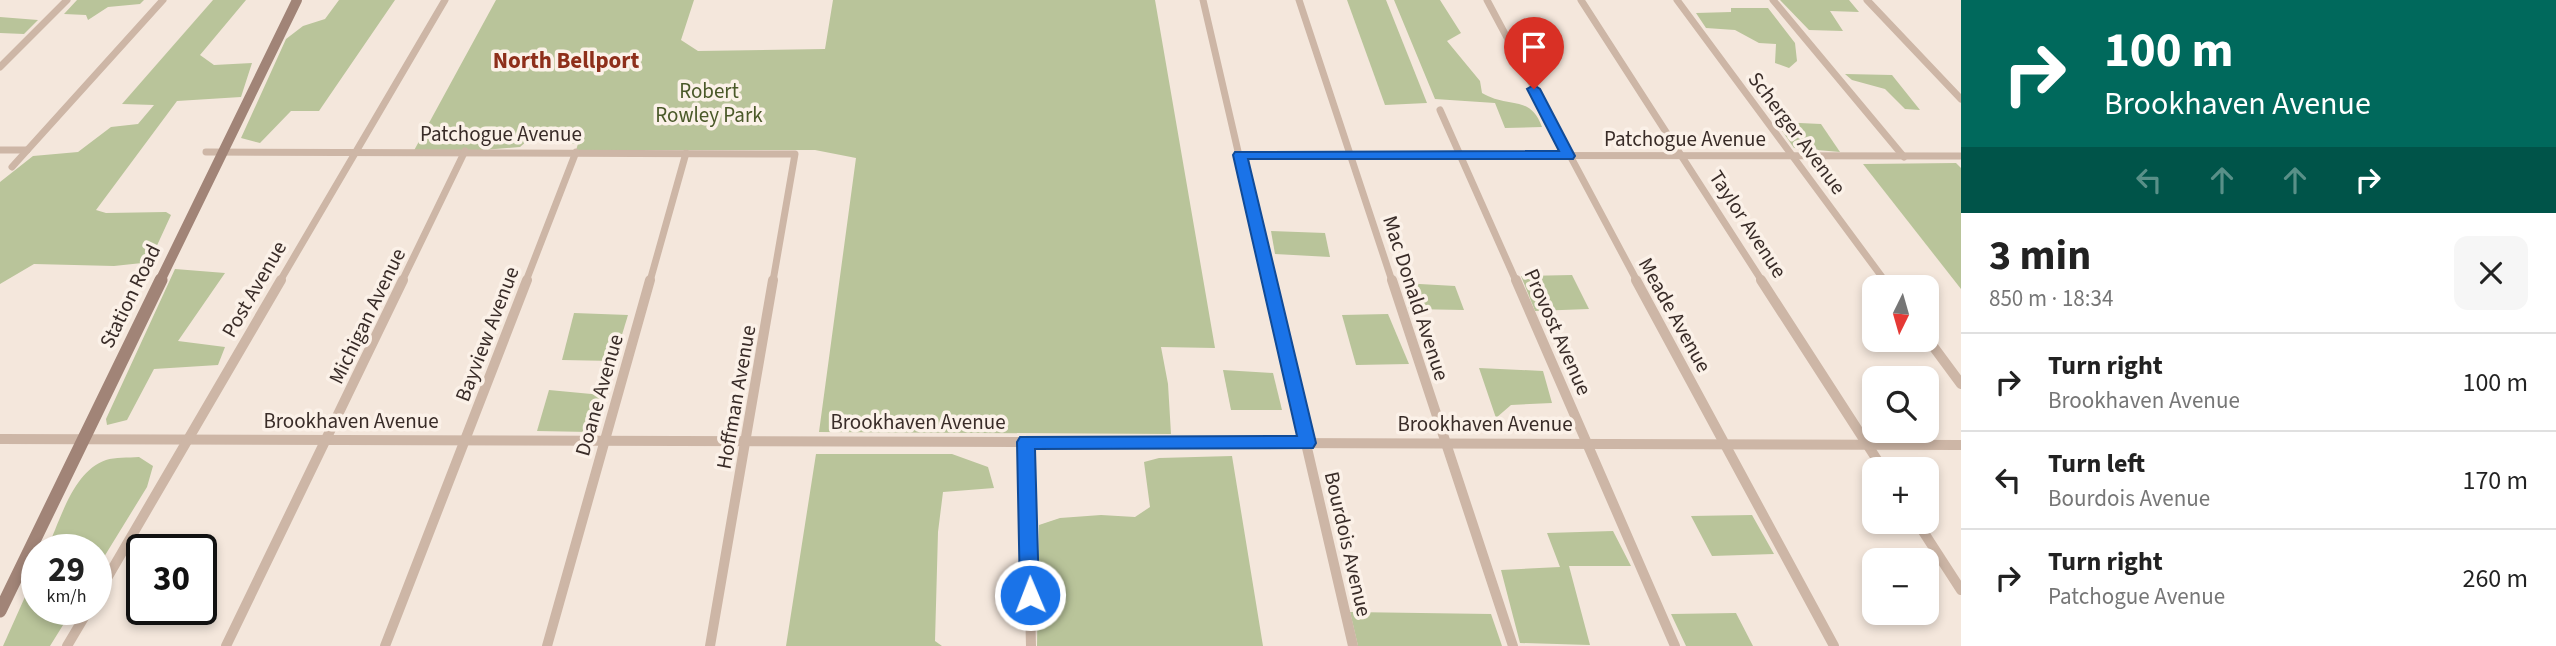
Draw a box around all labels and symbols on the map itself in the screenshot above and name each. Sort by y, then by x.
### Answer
pin [1504,17,1564,89]
district label: North Bellport [493,44,640,77]
street label: Scherger Avenue [1741,65,1853,201]
park label: Robert Rowley Park [655,76,763,130]
street label: Patchogue Avenue [420,119,582,149]
street label: Patchogue Avenue [1604,124,1766,154]
street label: Taylor Avenue [1702,164,1794,284]
street label: Mac Donald Avenue [1375,212,1457,384]
street label: Post Avenue [214,235,294,343]
street label: Station Road [92,239,168,353]
street label: Michigan Avenue [321,243,413,389]
street label: Meade Avenue [1631,252,1719,378]
street label: Bayview Avenue [448,262,526,406]
street label: Provost Avenue [1517,264,1599,400]
north arrow [1862,275,1939,352]
street label: Hoffman Avenue [709,323,763,471]
street label: Doane Avenue [567,331,631,459]
street label: Brookhaven Avenue [263,406,439,436]
street label: Brookhaven Avenue [830,407,1006,437]
street label: Brookhaven Avenue [1397,409,1573,439]
street label: Bourdois Avenue [1317,468,1379,620]
speed limit sign: 30 [126,534,217,625]
position arrow [993,558,1067,632]

